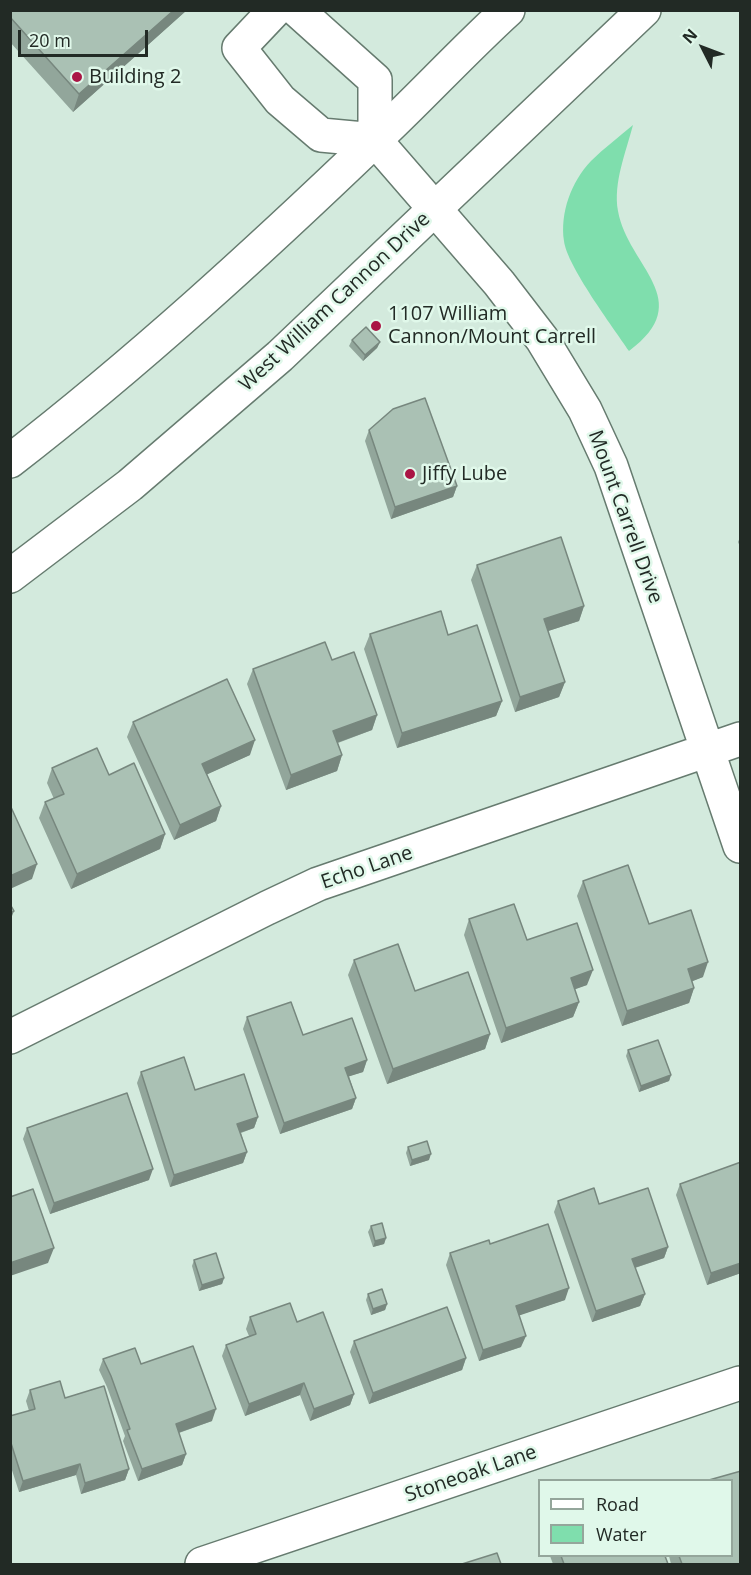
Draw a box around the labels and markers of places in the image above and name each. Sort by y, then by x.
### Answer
place label: Building 2 [89,65,181,89]
marker: Building 2 [70,70,84,84]
place label: 1107 William Cannon/Mount Carrell [388,302,596,349]
marker: 1107 William Cannon/Mount Carrell [369,319,383,333]
place label: Jiffy Lube [422,462,507,486]
marker: Jiffy Lube [403,467,417,481]

